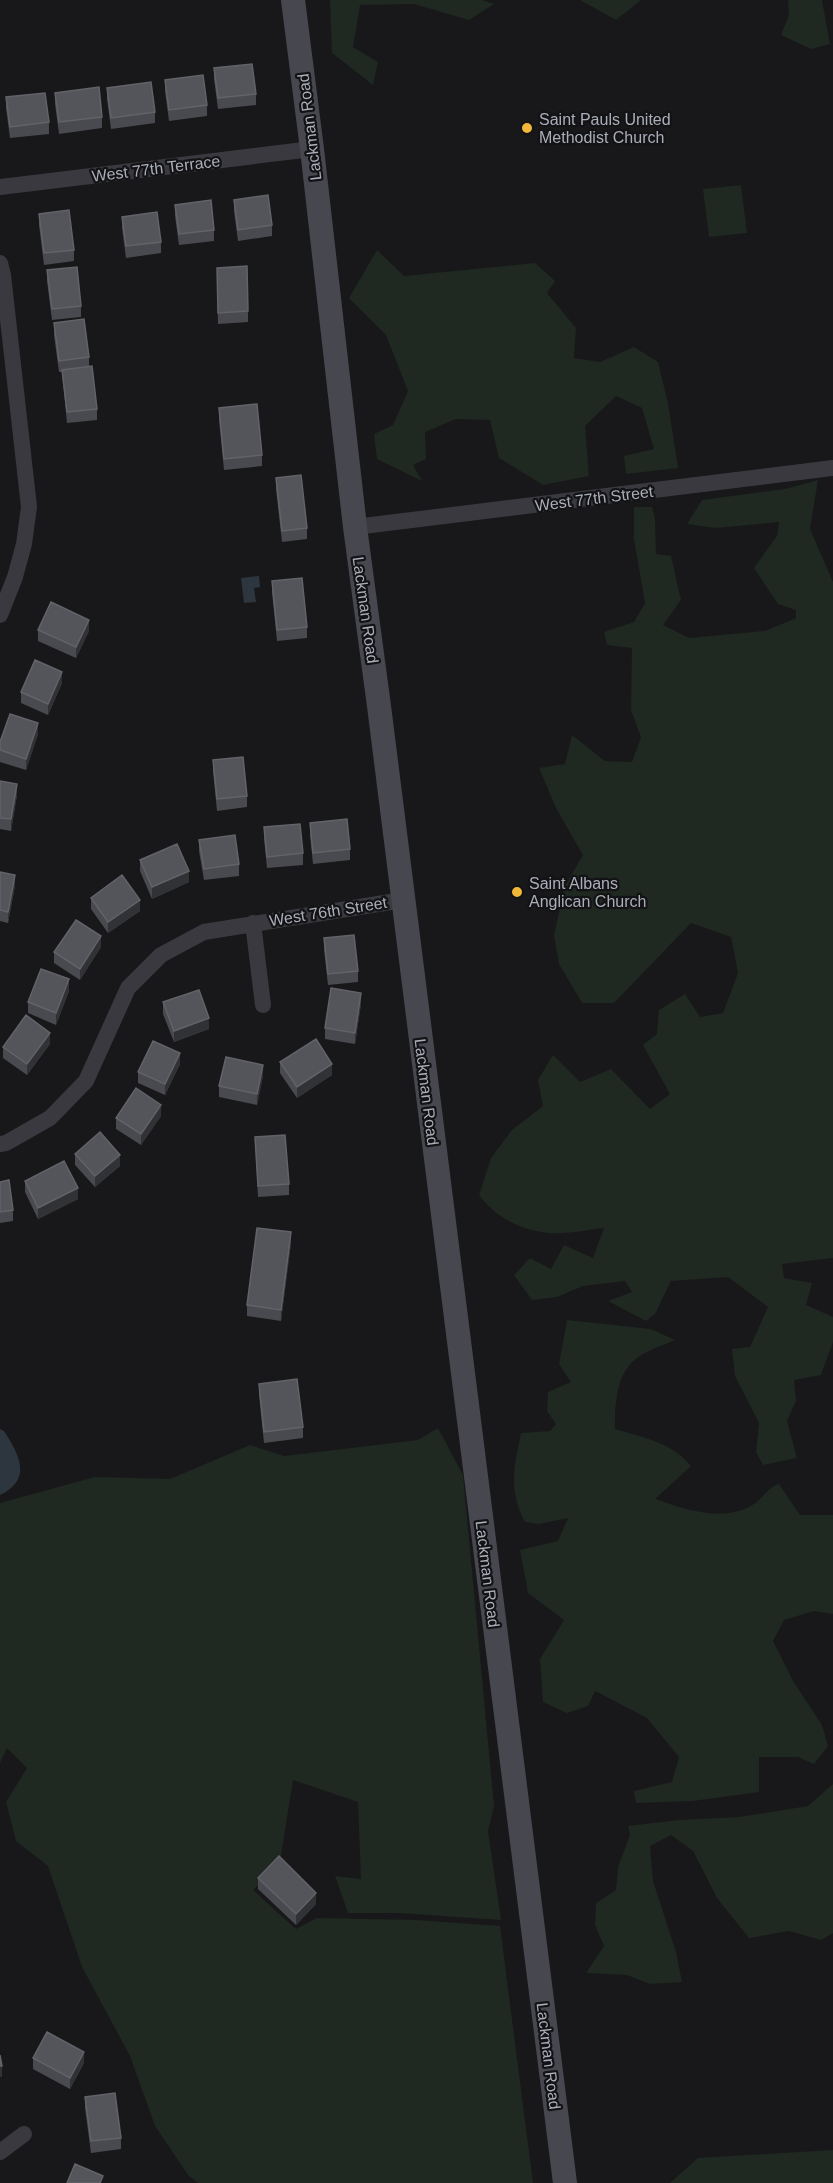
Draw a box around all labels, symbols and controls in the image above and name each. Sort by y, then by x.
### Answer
street label: Lackman Road [295,72,324,181]
place label: Saint Pauls United Methodist Church [539,111,671,146]
marker: Saint Pauls United Methodist Church [520,121,534,135]
street label: West 77th Terrace [91,152,221,185]
street label: West 77th Street [534,483,655,514]
street label: Lackman Road [350,556,381,665]
place label: Saint Albans Anglican Church [529,875,646,910]
marker: Saint Albans Anglican Church [510,885,524,899]
street label: West 76th Street [268,894,389,929]
street label: Lackman Road [412,1038,441,1147]
street label: Lackman Road [473,1520,502,1629]
street label: Lackman Road [534,2002,563,2111]

